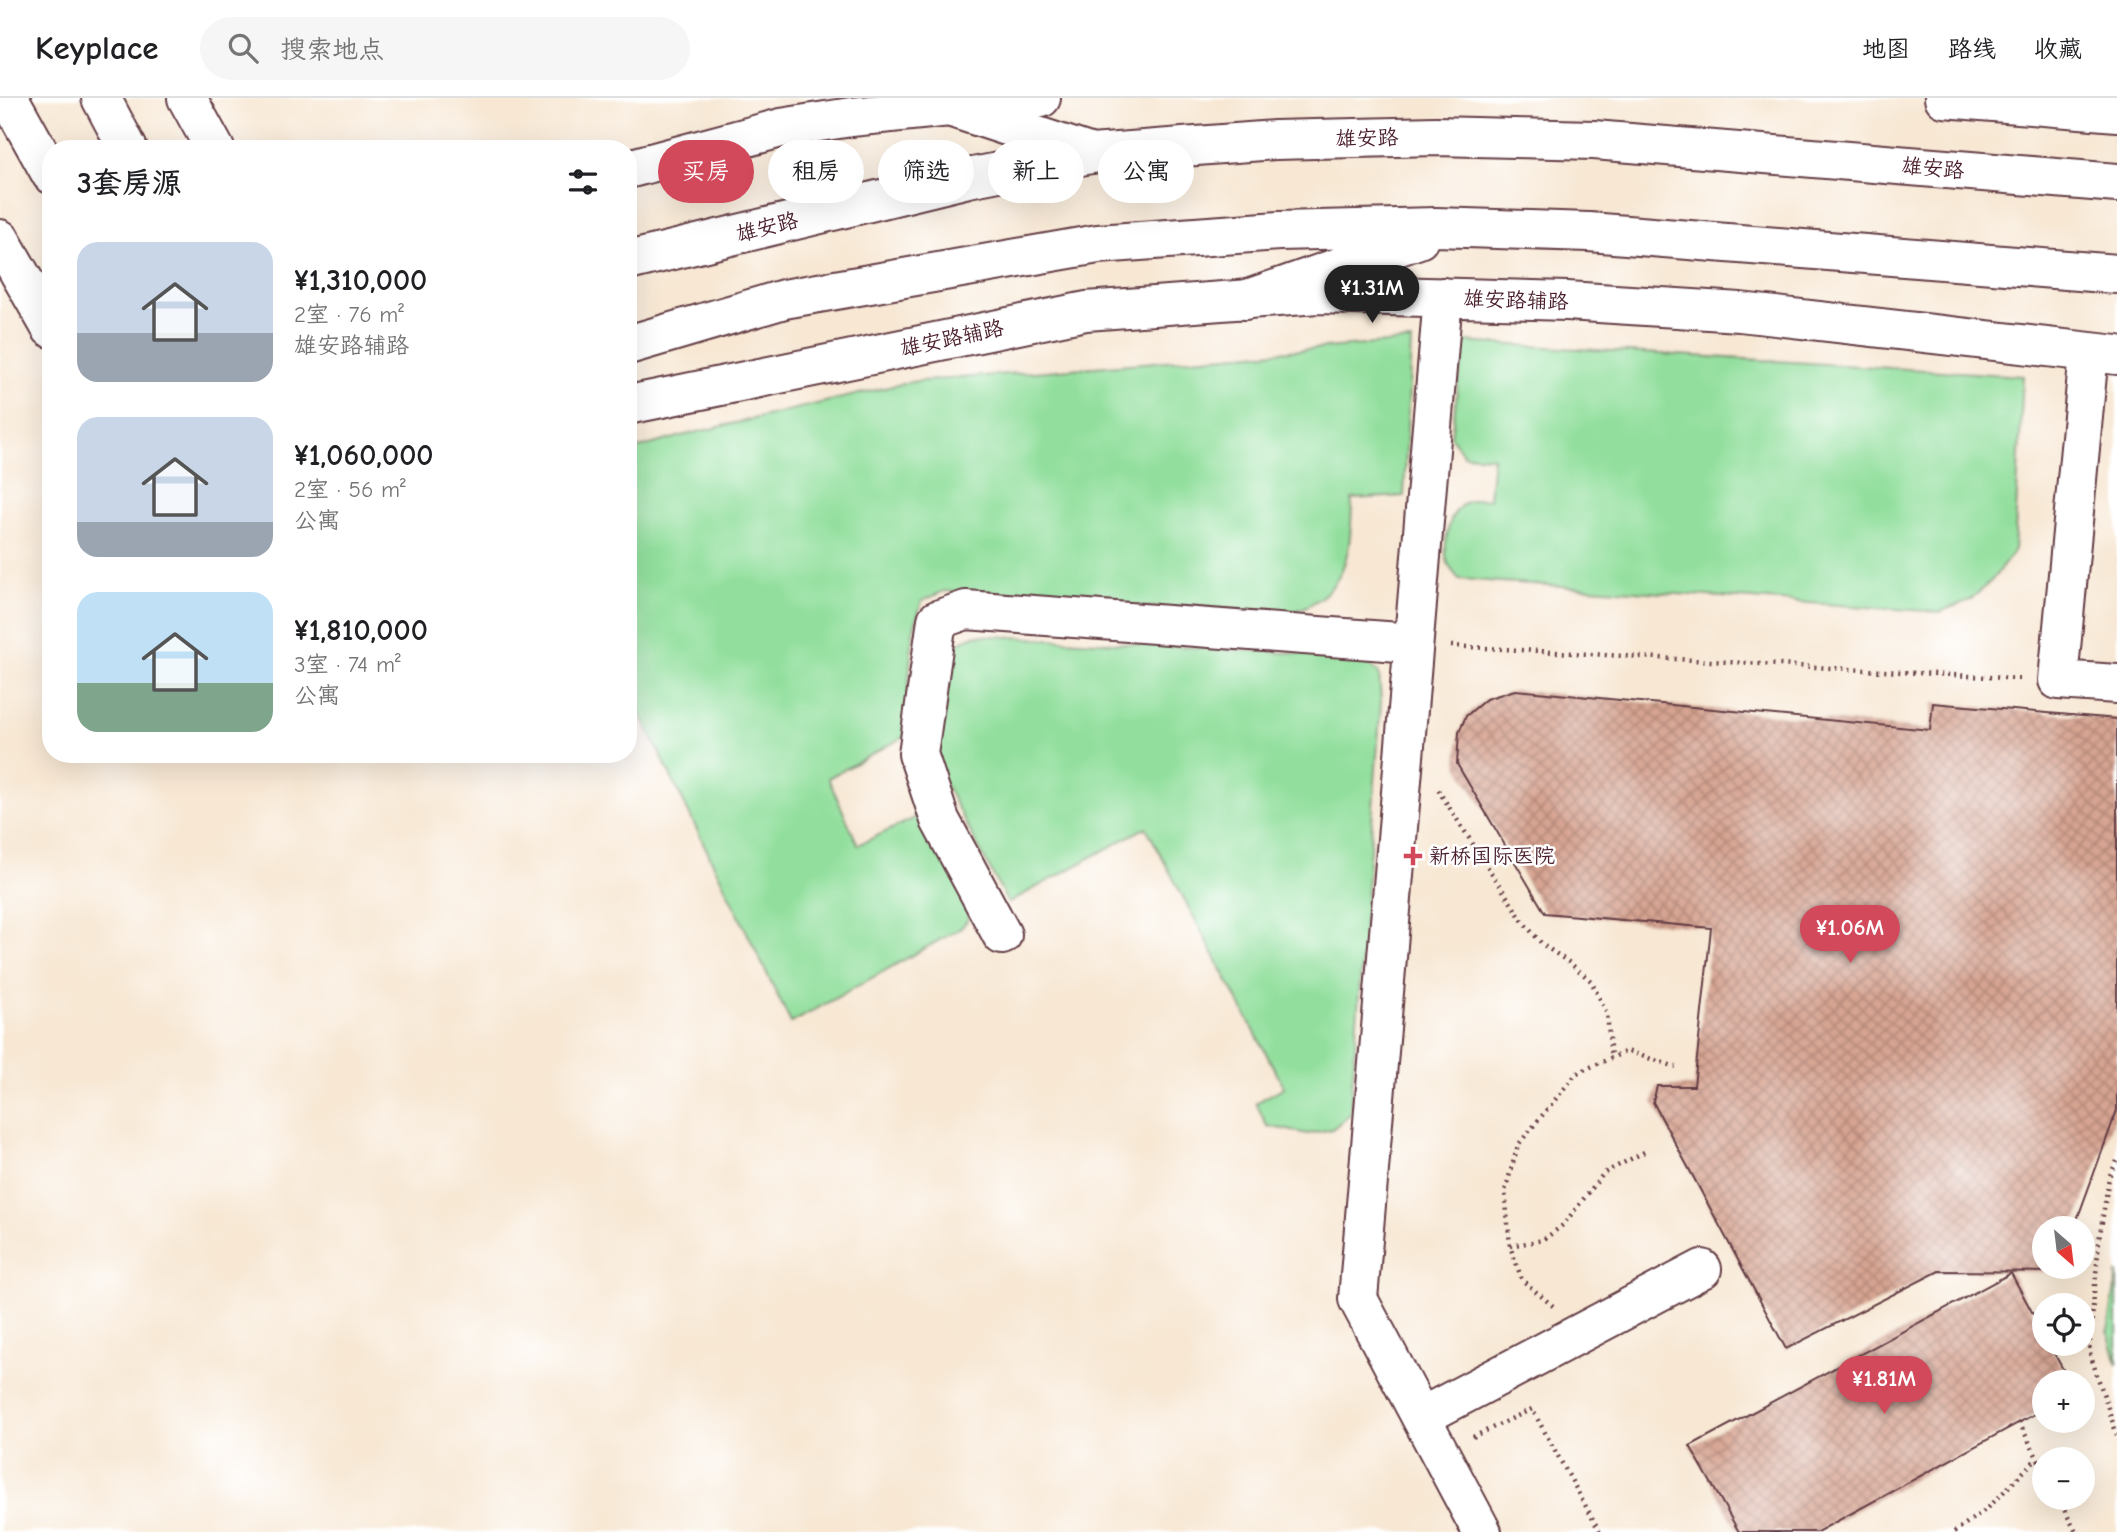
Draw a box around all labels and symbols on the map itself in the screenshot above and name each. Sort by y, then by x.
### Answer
street label: 雄安路 [1335,125,1399,151]
street label: 雄安路 [1901,153,1965,183]
street label: 雄安路 [734,208,800,246]
pin: ¥1.31M [1315,266,1429,325]
street label: 雄安路辅路 [1463,286,1569,314]
street label: 雄安路辅路 [898,315,1006,361]
place label: 新桥国际医院 [1429,844,1555,868]
marker: 新桥国际医院 [1403,846,1423,866]
pin: ¥1.06M [1793,906,1907,965]
north arrow [2032,1216,2095,1279]
pin: ¥1.81M [1827,1356,1941,1416]

